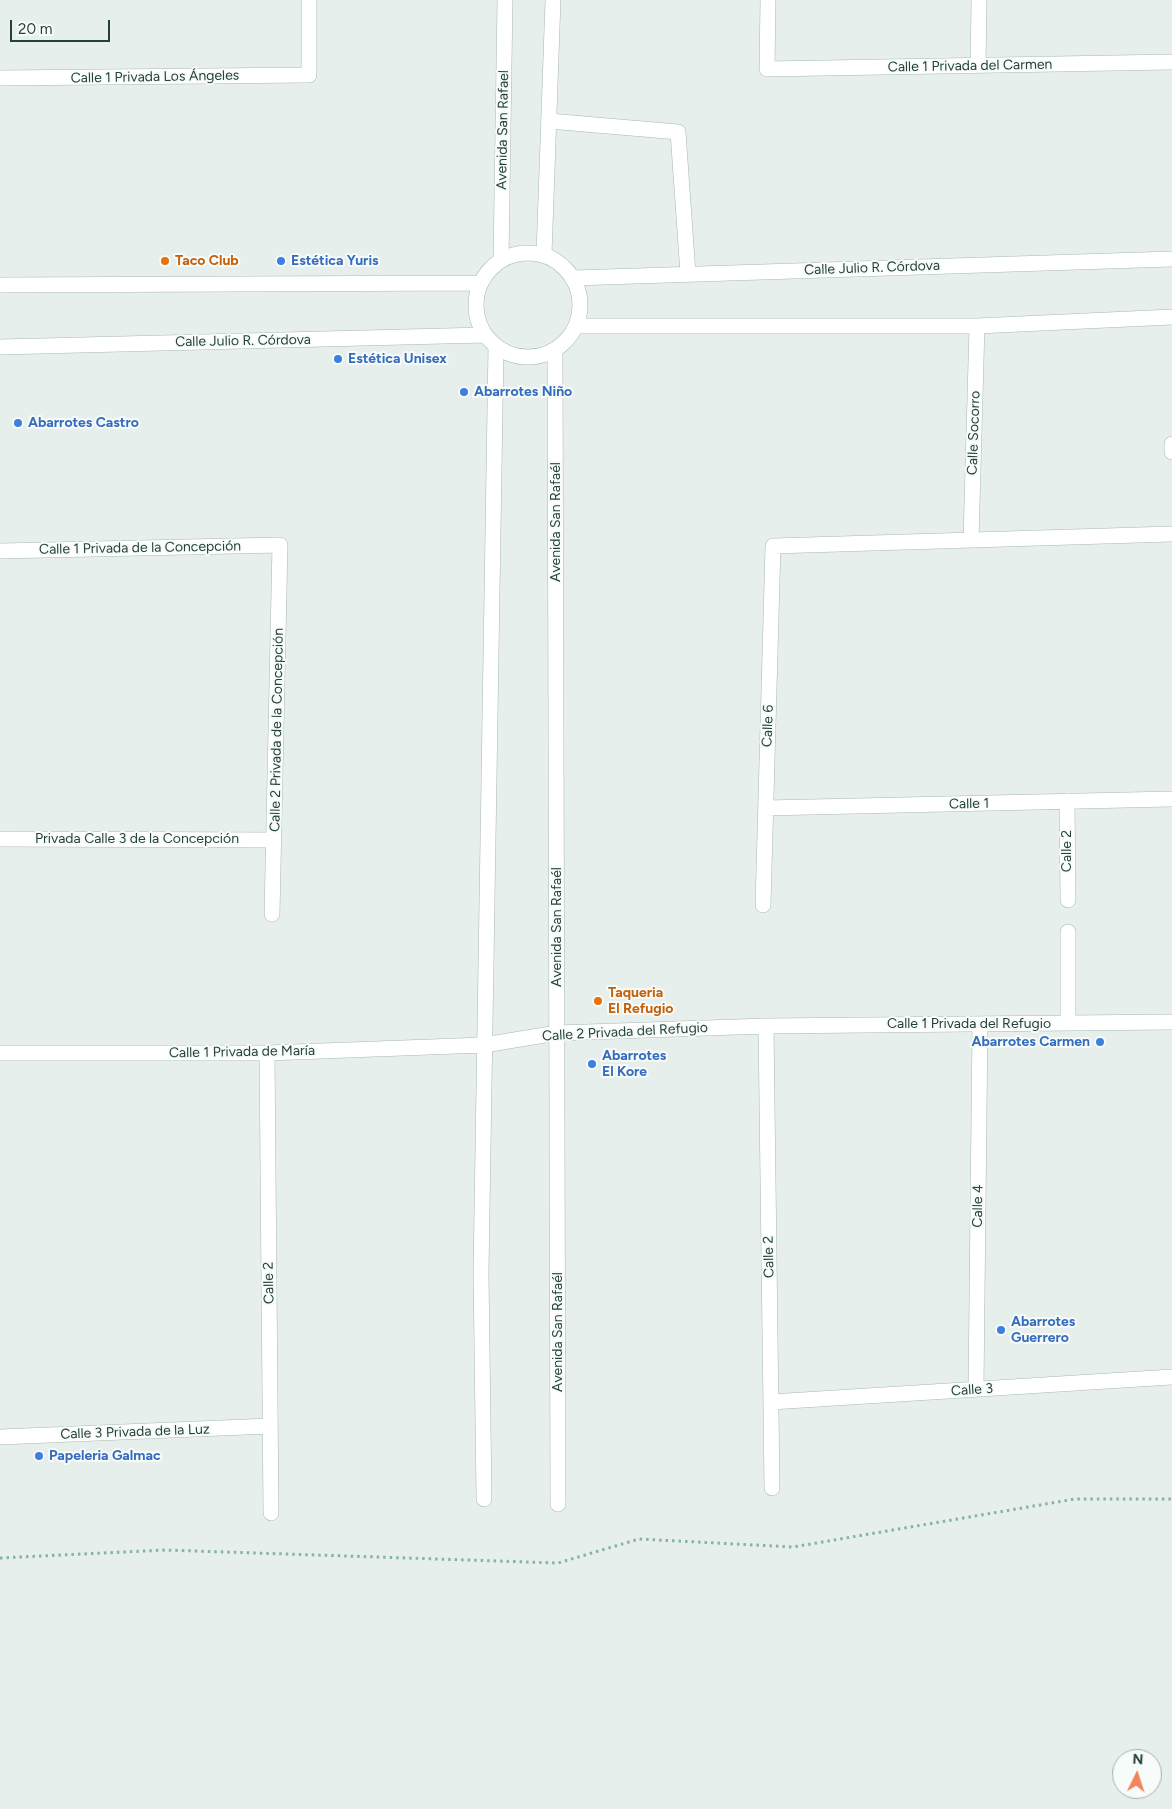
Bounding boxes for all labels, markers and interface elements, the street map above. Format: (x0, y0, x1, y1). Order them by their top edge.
scale bar (12, 10, 112, 42)
text: 20 m (18, 20, 52, 38)
street label: Calle 1 Privada del Carmen (888, 56, 1052, 76)
street label: Calle 1 Privada Los Ángeles (71, 67, 239, 87)
street label: Avenida San Rafael (494, 70, 512, 190)
place label: Taco Club (175, 253, 239, 269)
place label: Estética Yuris (291, 253, 379, 269)
marker: Taco Club (159, 255, 171, 267)
marker: Estética Yuris (275, 255, 287, 267)
street label: Calle Julio R. Córdova (804, 257, 940, 279)
street label: Calle Julio R. Córdova (175, 331, 311, 351)
place label: Estética Unisex (348, 351, 447, 367)
marker: Estética Unisex (332, 353, 344, 365)
place label: Abarrotes Niño (474, 384, 572, 400)
marker: Abarrotes Niño (458, 386, 470, 398)
street label: Calle Socorro (964, 390, 984, 476)
place label: Abarrotes Castro (28, 415, 139, 431)
marker: Abarrotes Castro (12, 417, 24, 429)
street label: Avenida San Rafaél (548, 462, 564, 582)
street label: Calle 1 Privada de la Concepción (39, 538, 241, 558)
street label: Calle 2 Privada de la Concepción (267, 628, 287, 832)
street label: Calle 6 (759, 705, 777, 747)
street label: Calle 1 (949, 795, 989, 813)
street label: Calle 2 (1059, 830, 1075, 872)
street label: Privada Calle 3 de la Concepción (35, 831, 239, 847)
street label: Avenida San Rafaél (549, 867, 565, 987)
place label: Taqueria El Refugio (608, 985, 673, 1018)
marker: Taqueria El Refugio (592, 995, 604, 1007)
street label: Calle 1 Privada del Refugio (887, 1016, 1051, 1032)
street label: Calle 2 Privada del Refugio (542, 1019, 708, 1045)
place label: Abarrotes Carmen (972, 1034, 1090, 1050)
marker: Abarrotes Carmen (1094, 1036, 1106, 1048)
street label: Calle 1 Privada de María (169, 1042, 315, 1062)
place label: Abarrotes El Kore (602, 1048, 666, 1080)
marker: Abarrotes El Kore (586, 1058, 598, 1070)
street label: Calle 4 (969, 1184, 987, 1228)
street label: Calle 2 (760, 1236, 778, 1278)
street label: Calle 2 (260, 1262, 278, 1304)
street label: Avenida San Rafaél (550, 1272, 566, 1392)
place label: Abarrotes Guerrero (1011, 1314, 1075, 1346)
marker: Abarrotes Guerrero (995, 1324, 1007, 1336)
street label: Calle 3 (950, 1380, 994, 1400)
street label: Calle 3 Privada de la Luz (60, 1421, 210, 1443)
place label: Papeleria Galmac (49, 1448, 161, 1464)
marker: Papeleria Galmac (33, 1450, 45, 1462)
north arrow (1112, 1749, 1162, 1799)
text: N (1132, 1751, 1144, 1768)

